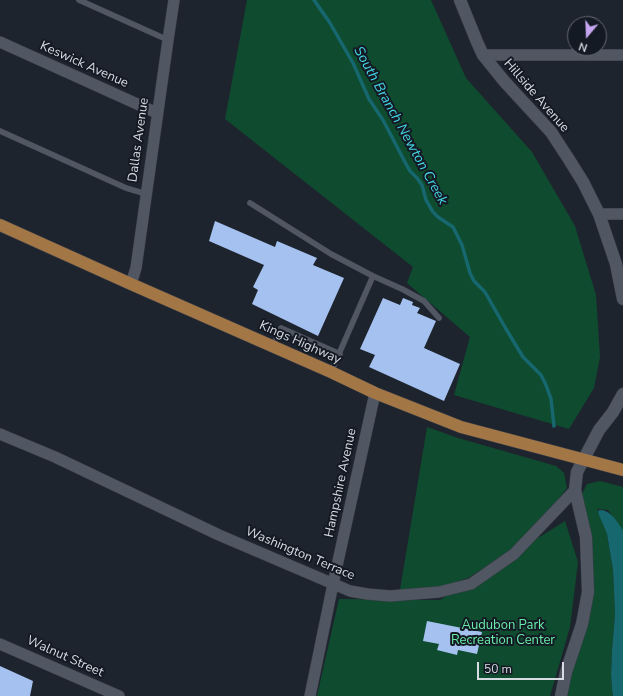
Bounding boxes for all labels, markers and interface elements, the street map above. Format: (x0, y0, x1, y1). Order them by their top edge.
north arrow (567, 16, 607, 56)
text: N (577, 38, 590, 55)
street label: Keswick Avenue (37, 39, 131, 91)
water label: South Branch Newton Creek (349, 44, 451, 208)
street label: Hillside Avenue (500, 56, 572, 136)
street label: Dallas Avenue (125, 97, 153, 183)
street label: Kings Highway (257, 318, 343, 368)
street label: Hampshire Avenue (322, 427, 360, 539)
street label: Washington Terrace (243, 524, 357, 584)
park label: Audubon Park Recreation Center (451, 618, 555, 649)
street label: Walnut Street (24, 633, 106, 681)
scale bar (479, 654, 566, 680)
text: 50 m (484, 661, 512, 677)

